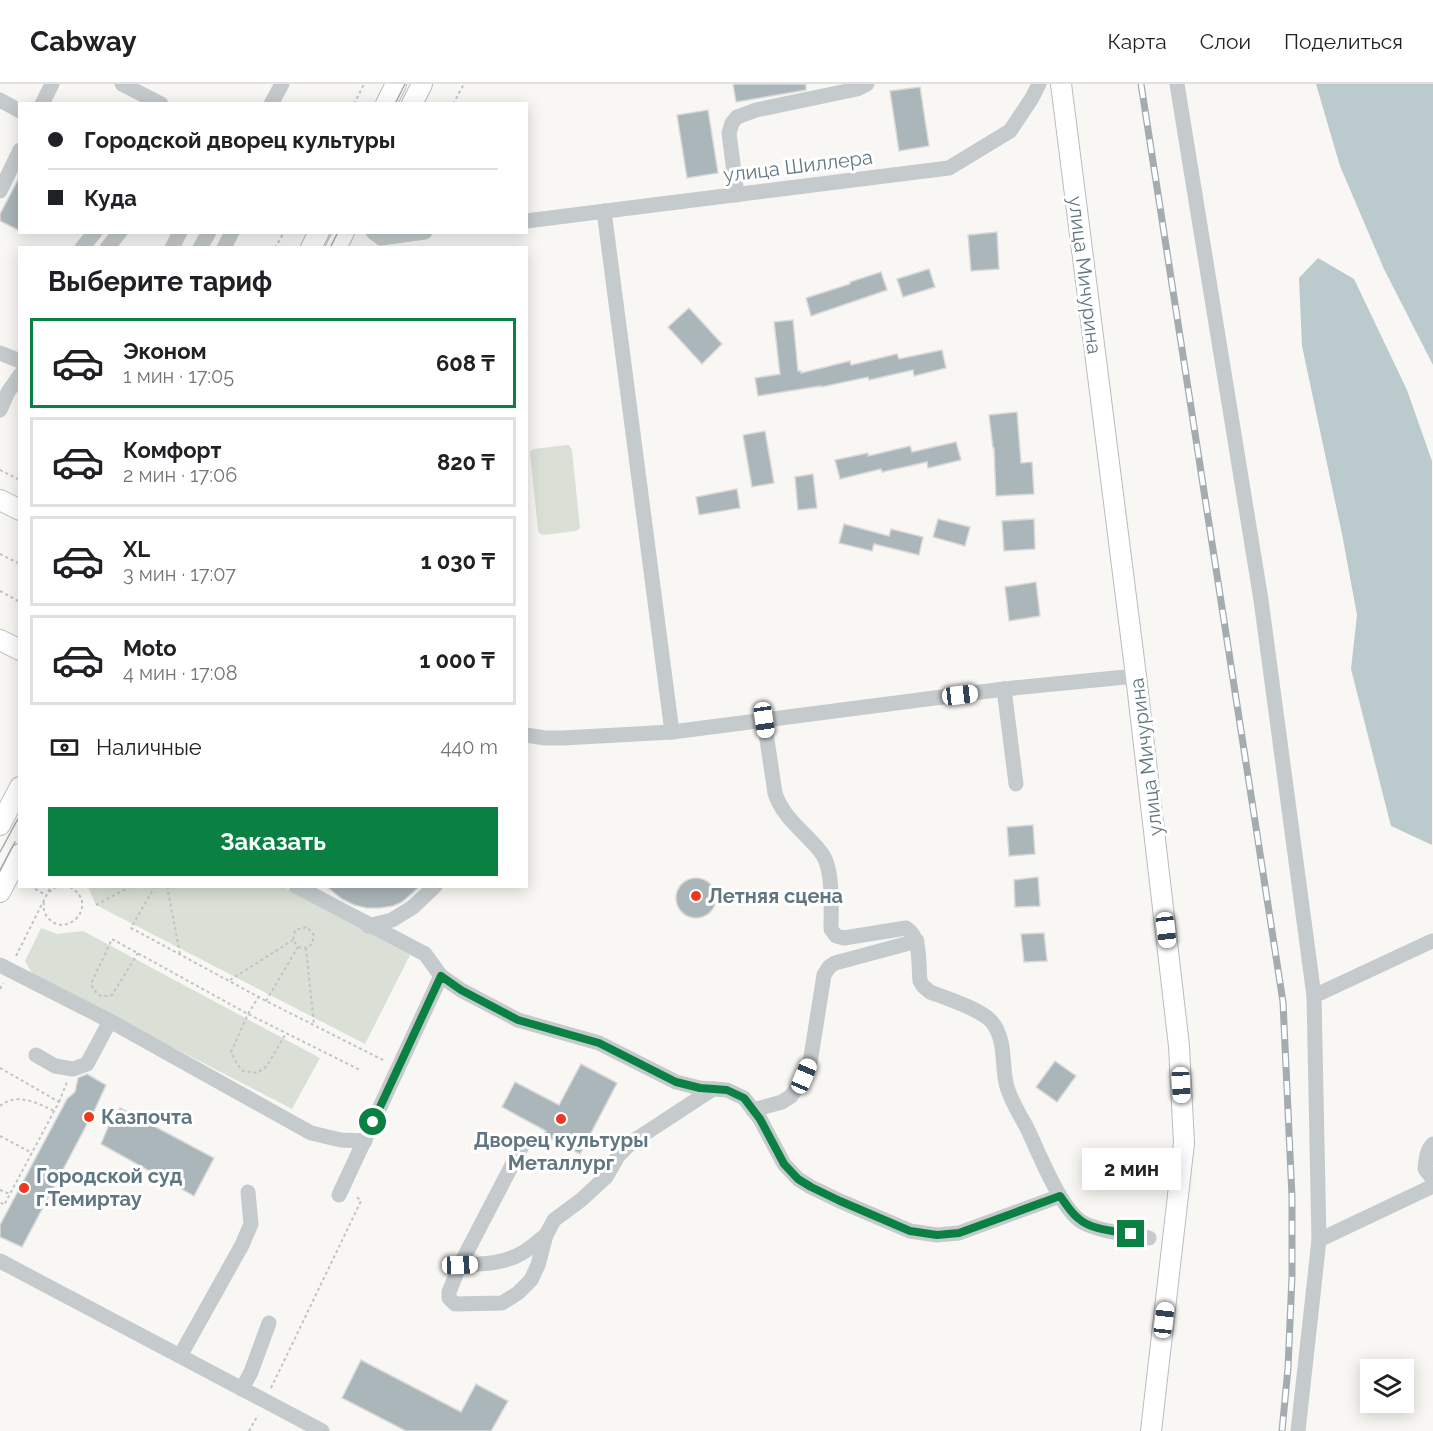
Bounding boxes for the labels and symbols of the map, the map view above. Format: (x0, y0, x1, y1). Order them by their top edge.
street label: улица Шиллера (722, 145, 874, 187)
street label: улица Мичурина (1063, 195, 1107, 355)
street label: улица Мичурина (1124, 677, 1168, 837)
car (941, 684, 979, 706)
car (753, 701, 775, 739)
place label: Летняя сцена (708, 884, 843, 908)
marker: Летняя сцена (689, 889, 703, 903)
car (1155, 911, 1177, 949)
car (789, 1056, 819, 1096)
car (1171, 1067, 1191, 1103)
place label: Казпочта (101, 1105, 192, 1129)
route start (359, 1108, 386, 1135)
marker: Казпочта (82, 1110, 96, 1124)
marker: Дворец культуры Металлург (554, 1112, 568, 1126)
place label: Дворец культуры Металлург (474, 1128, 648, 1175)
callout: 2 мин (1082, 1147, 1180, 1189)
place label: Городской суд г.Темиртау (36, 1164, 183, 1211)
marker: Городской суд г.Темиртау (17, 1181, 31, 1195)
route end (1117, 1220, 1144, 1247)
car (442, 1255, 478, 1275)
car (1153, 1301, 1175, 1339)

